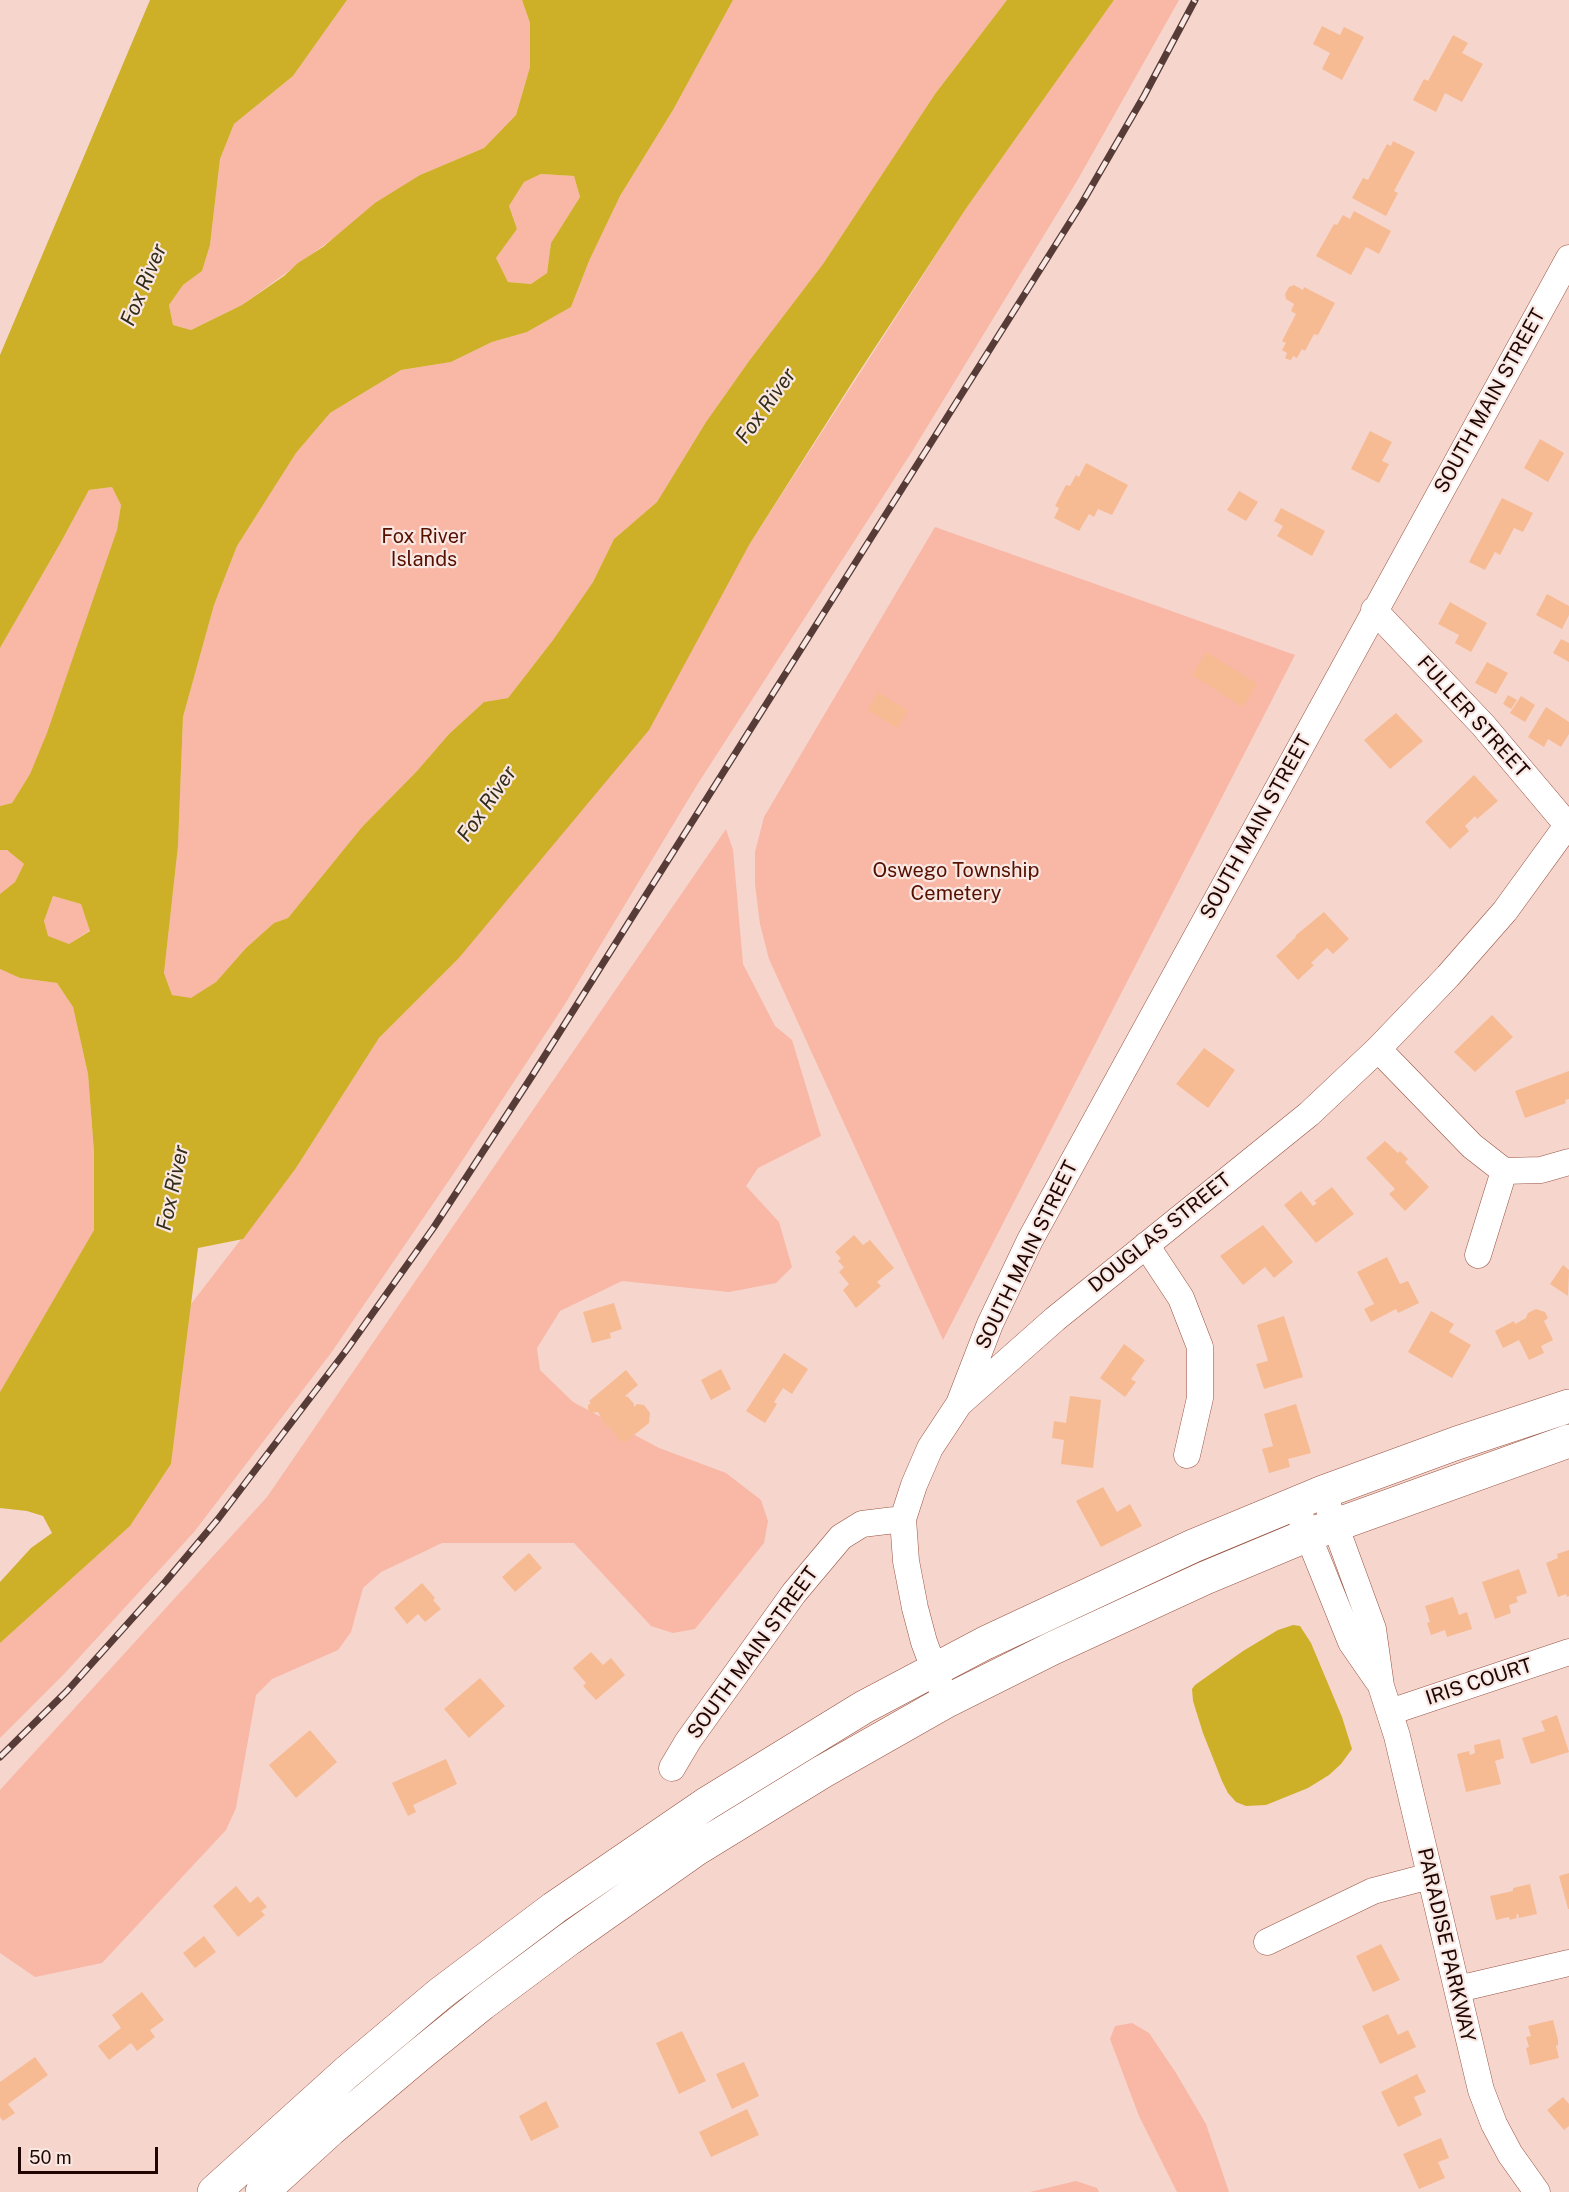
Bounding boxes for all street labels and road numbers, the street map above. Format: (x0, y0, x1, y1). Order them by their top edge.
street label: SOUTH MAIN STREET (1429, 305, 1551, 497)
street label: FULLER STREET (1412, 651, 1534, 783)
street label: SOUTH MAIN STREET (1195, 731, 1317, 923)
street label: SOUTH MAIN STREET (971, 1157, 1083, 1353)
street label: DOUGLAS STREET (1084, 1168, 1236, 1298)
street label: SOUTH MAIN STREET (683, 1562, 823, 1744)
street label: IRIS COURT (1423, 1654, 1535, 1710)
street label: PARADISE PARKWAY (1412, 1846, 1480, 2044)

